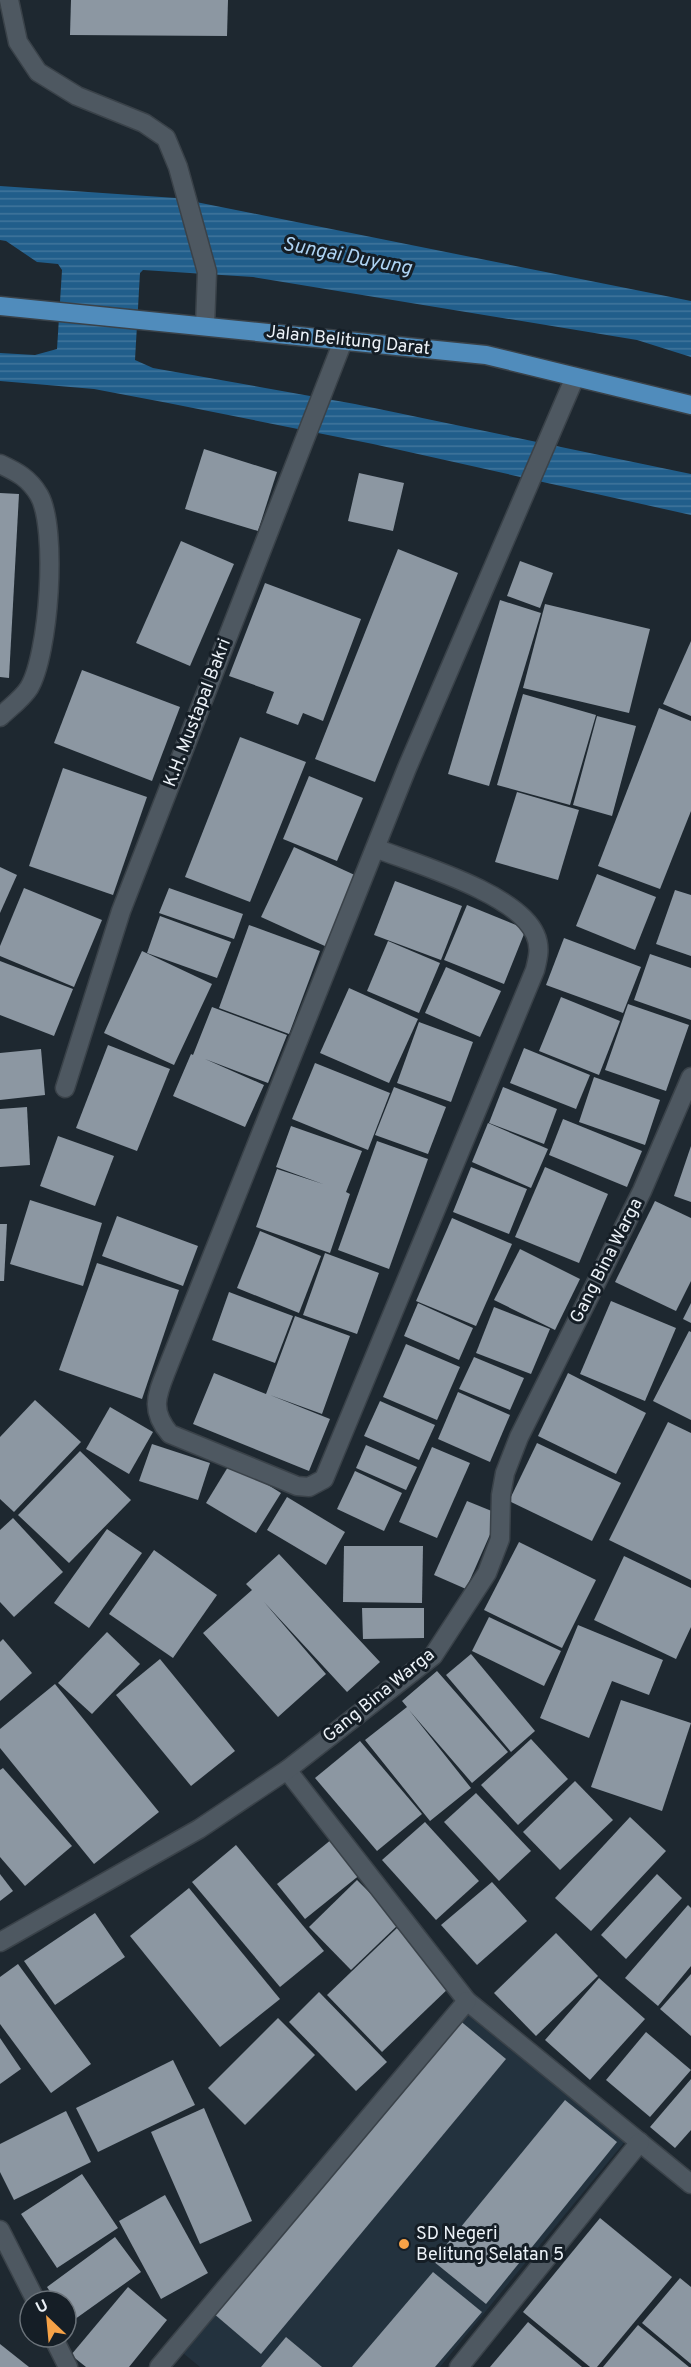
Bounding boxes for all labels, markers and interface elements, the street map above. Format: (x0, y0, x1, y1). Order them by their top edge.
water label: Sungai Duyung (280, 232, 415, 282)
street label: Jalan Belitung Darat (265, 321, 431, 361)
street label: K.H. Mustapal Bakri (159, 635, 237, 791)
street label: Gang Bina Warga (566, 1195, 648, 1327)
street label: Gang Bina Warga (318, 1644, 440, 1748)
place label: SD Negeri Belitung Selatan 5 (416, 2223, 564, 2267)
marker: SD Negeri Belitung Selatan 5 (397, 2237, 411, 2251)
north arrow (18, 2289, 78, 2349)
text: U (33, 2296, 52, 2319)

